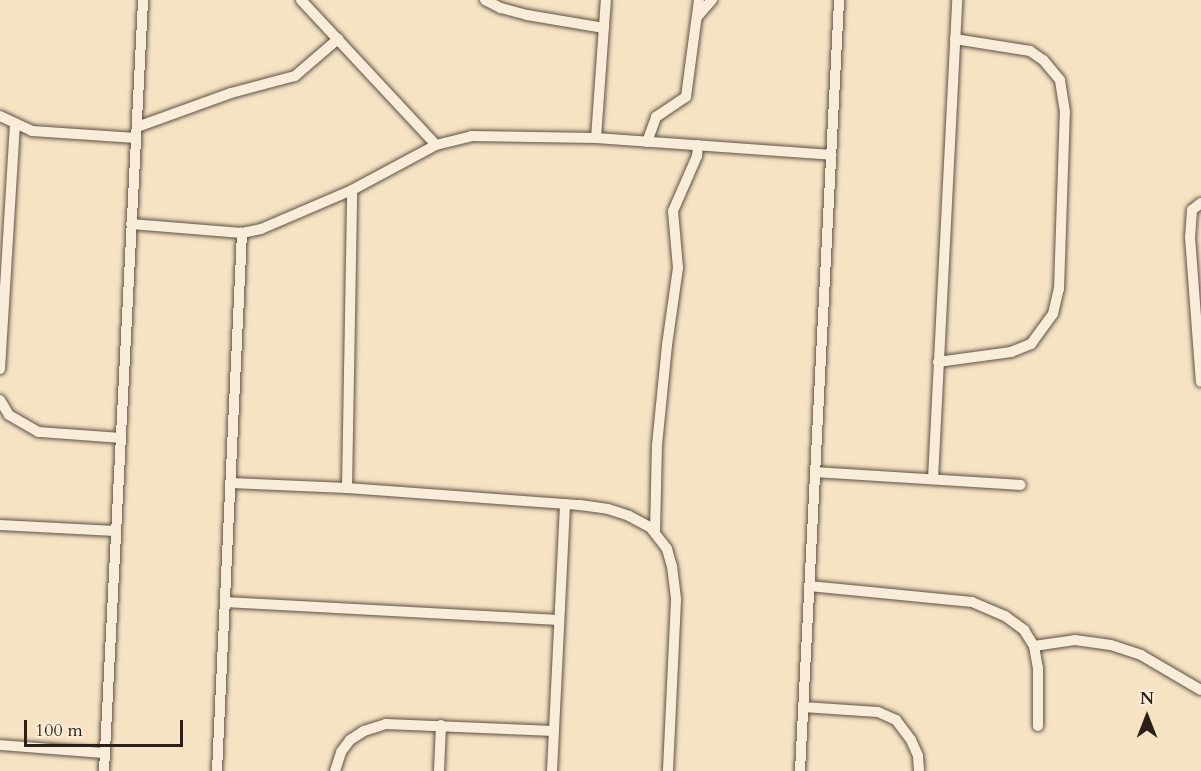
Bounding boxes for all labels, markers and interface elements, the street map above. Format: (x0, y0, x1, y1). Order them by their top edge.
north arrow (1117, 687, 1177, 747)
text: N (1140, 688, 1154, 710)
scale bar (27, 708, 186, 746)
text: 100 m (35, 718, 83, 743)

